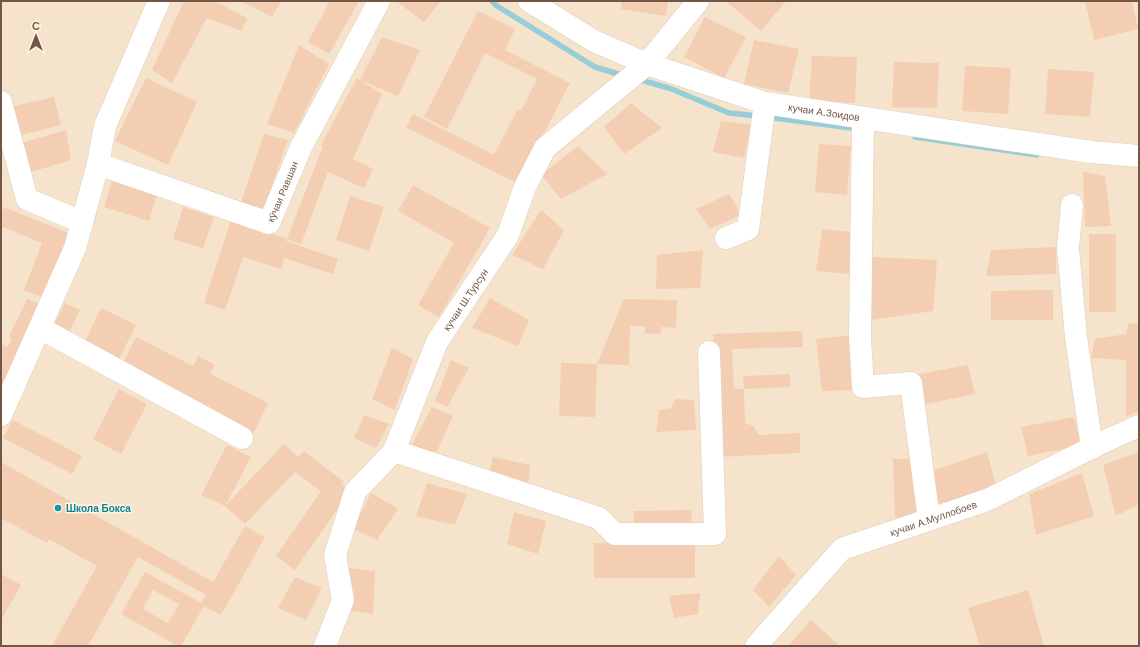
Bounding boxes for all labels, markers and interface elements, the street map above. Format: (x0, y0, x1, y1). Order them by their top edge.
north arrow (16, 16, 56, 56)
text: С (32, 20, 40, 32)
street label: кучаи А.Зоидов (788, 101, 860, 123)
street label: кӯчаи Равшан (265, 160, 300, 224)
street label: кучаи Ш.Турсун (441, 266, 490, 333)
street label: кучаи А.Муллобоев (888, 498, 978, 538)
marker: Школа Бокса (53, 503, 63, 513)
place label: Школа Бокса (66, 503, 131, 514)

